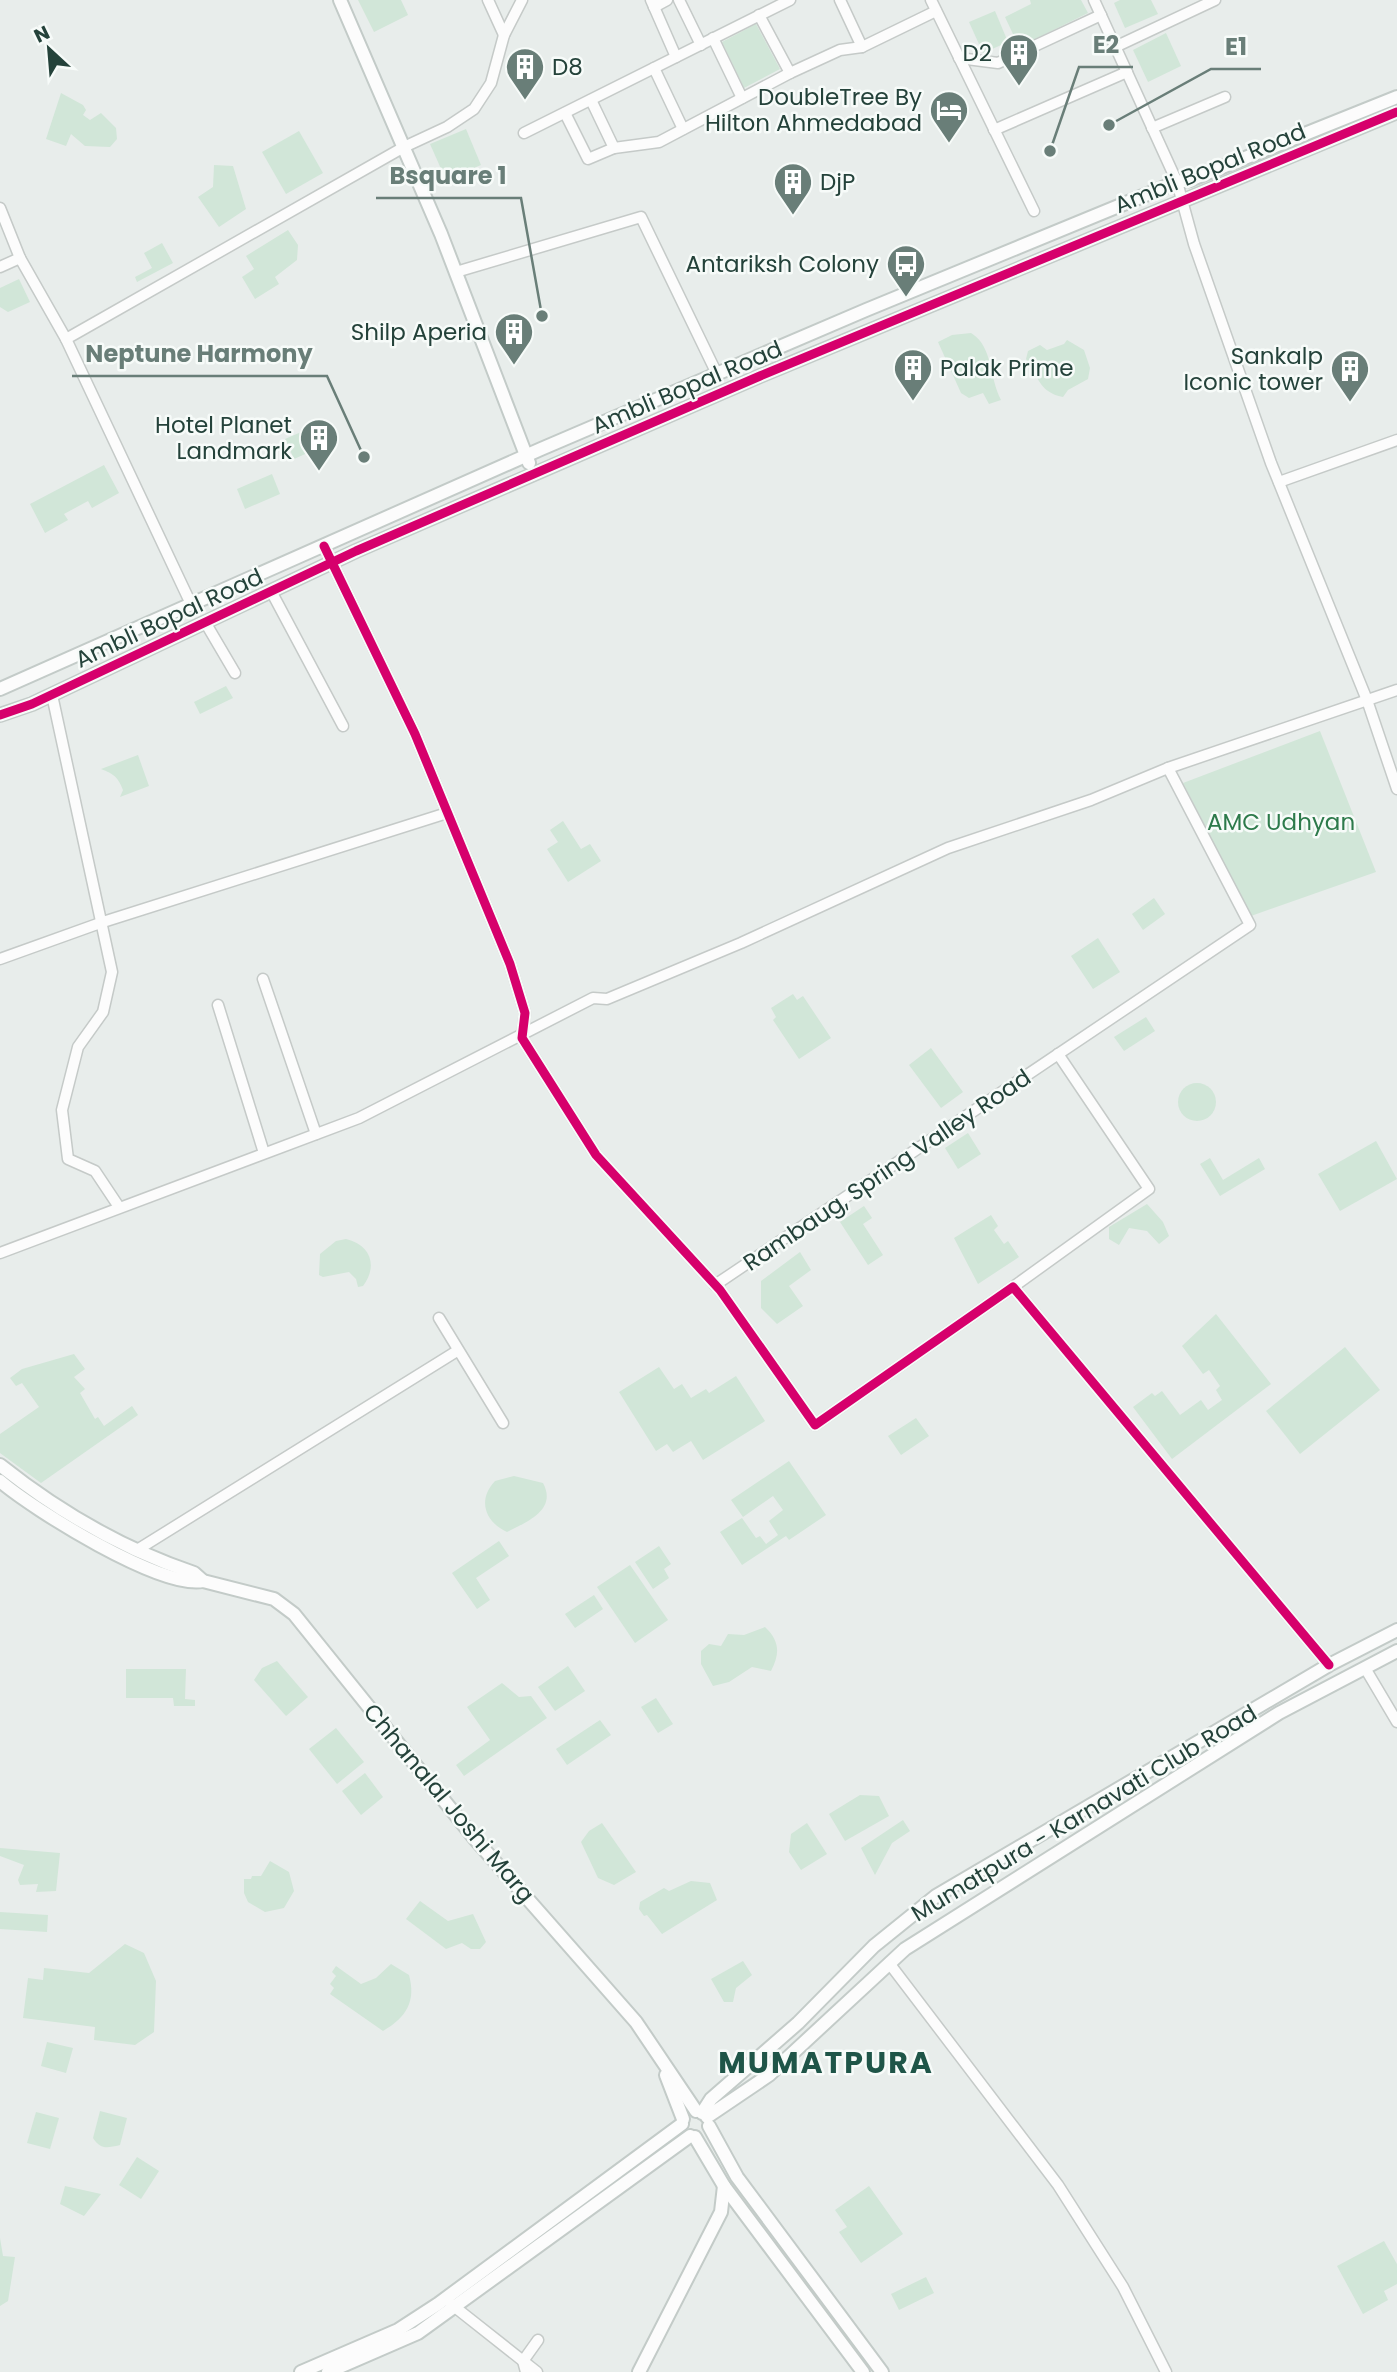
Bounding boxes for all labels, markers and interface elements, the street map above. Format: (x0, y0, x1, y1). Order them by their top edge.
north arrow (14, 14, 84, 84)
text: N (29, 19, 54, 49)
callout: E2 (1079, 22, 1133, 67)
callout: E1 (1211, 24, 1261, 69)
text: E2 (1093, 28, 1119, 61)
text: E1 (1225, 30, 1247, 63)
building icon: D2 (998, 32, 1040, 87)
place label: D2 (963, 37, 992, 69)
building icon: D8 (504, 46, 546, 101)
place label: D8 (552, 51, 583, 83)
place label: DoubleTree By Hilton Ahmedabad (705, 81, 922, 139)
hotel icon: DoubleTree By Hilton Ahmedabad (928, 89, 970, 144)
street label: Ambli Bopal Road (1110, 115, 1310, 221)
callout: Bsquare 1 (376, 153, 521, 198)
text: Bsquare 1 (389, 159, 507, 192)
building icon: DjP (772, 161, 814, 216)
place label: DjP (820, 166, 855, 198)
bus stop icon: Antariksh Colony (885, 243, 927, 298)
place label: Antariksh Colony (685, 248, 879, 280)
building icon: Shilp Aperia (493, 311, 535, 366)
place label: Shilp Aperia (351, 316, 487, 348)
callout: Neptune Harmony (72, 331, 327, 376)
street label: Ambli Bopal Road (587, 332, 787, 442)
text: Neptune Harmony (85, 337, 313, 370)
place label: Sankalp Iconic tower (1183, 340, 1323, 398)
building icon: Palak Prime (892, 347, 934, 402)
building icon: Sankalp Iconic tower (1329, 348, 1371, 403)
place label: Palak Prime (940, 352, 1074, 384)
place label: Hotel Planet Landmark (155, 409, 292, 467)
building icon: Hotel Planet Landmark (298, 417, 340, 472)
street label: Ambli Bopal Road (70, 560, 268, 676)
park label: AMC Udhyan (1207, 806, 1355, 838)
street label: Rambaug, Spring Valley Road (737, 1062, 1037, 1278)
street label: Chhanalal Joshi Marg (356, 1697, 542, 1909)
street label: Mumatpura - Karnavati Club Road (905, 1697, 1263, 1929)
district label: MUMATPURA (718, 2041, 934, 2084)

